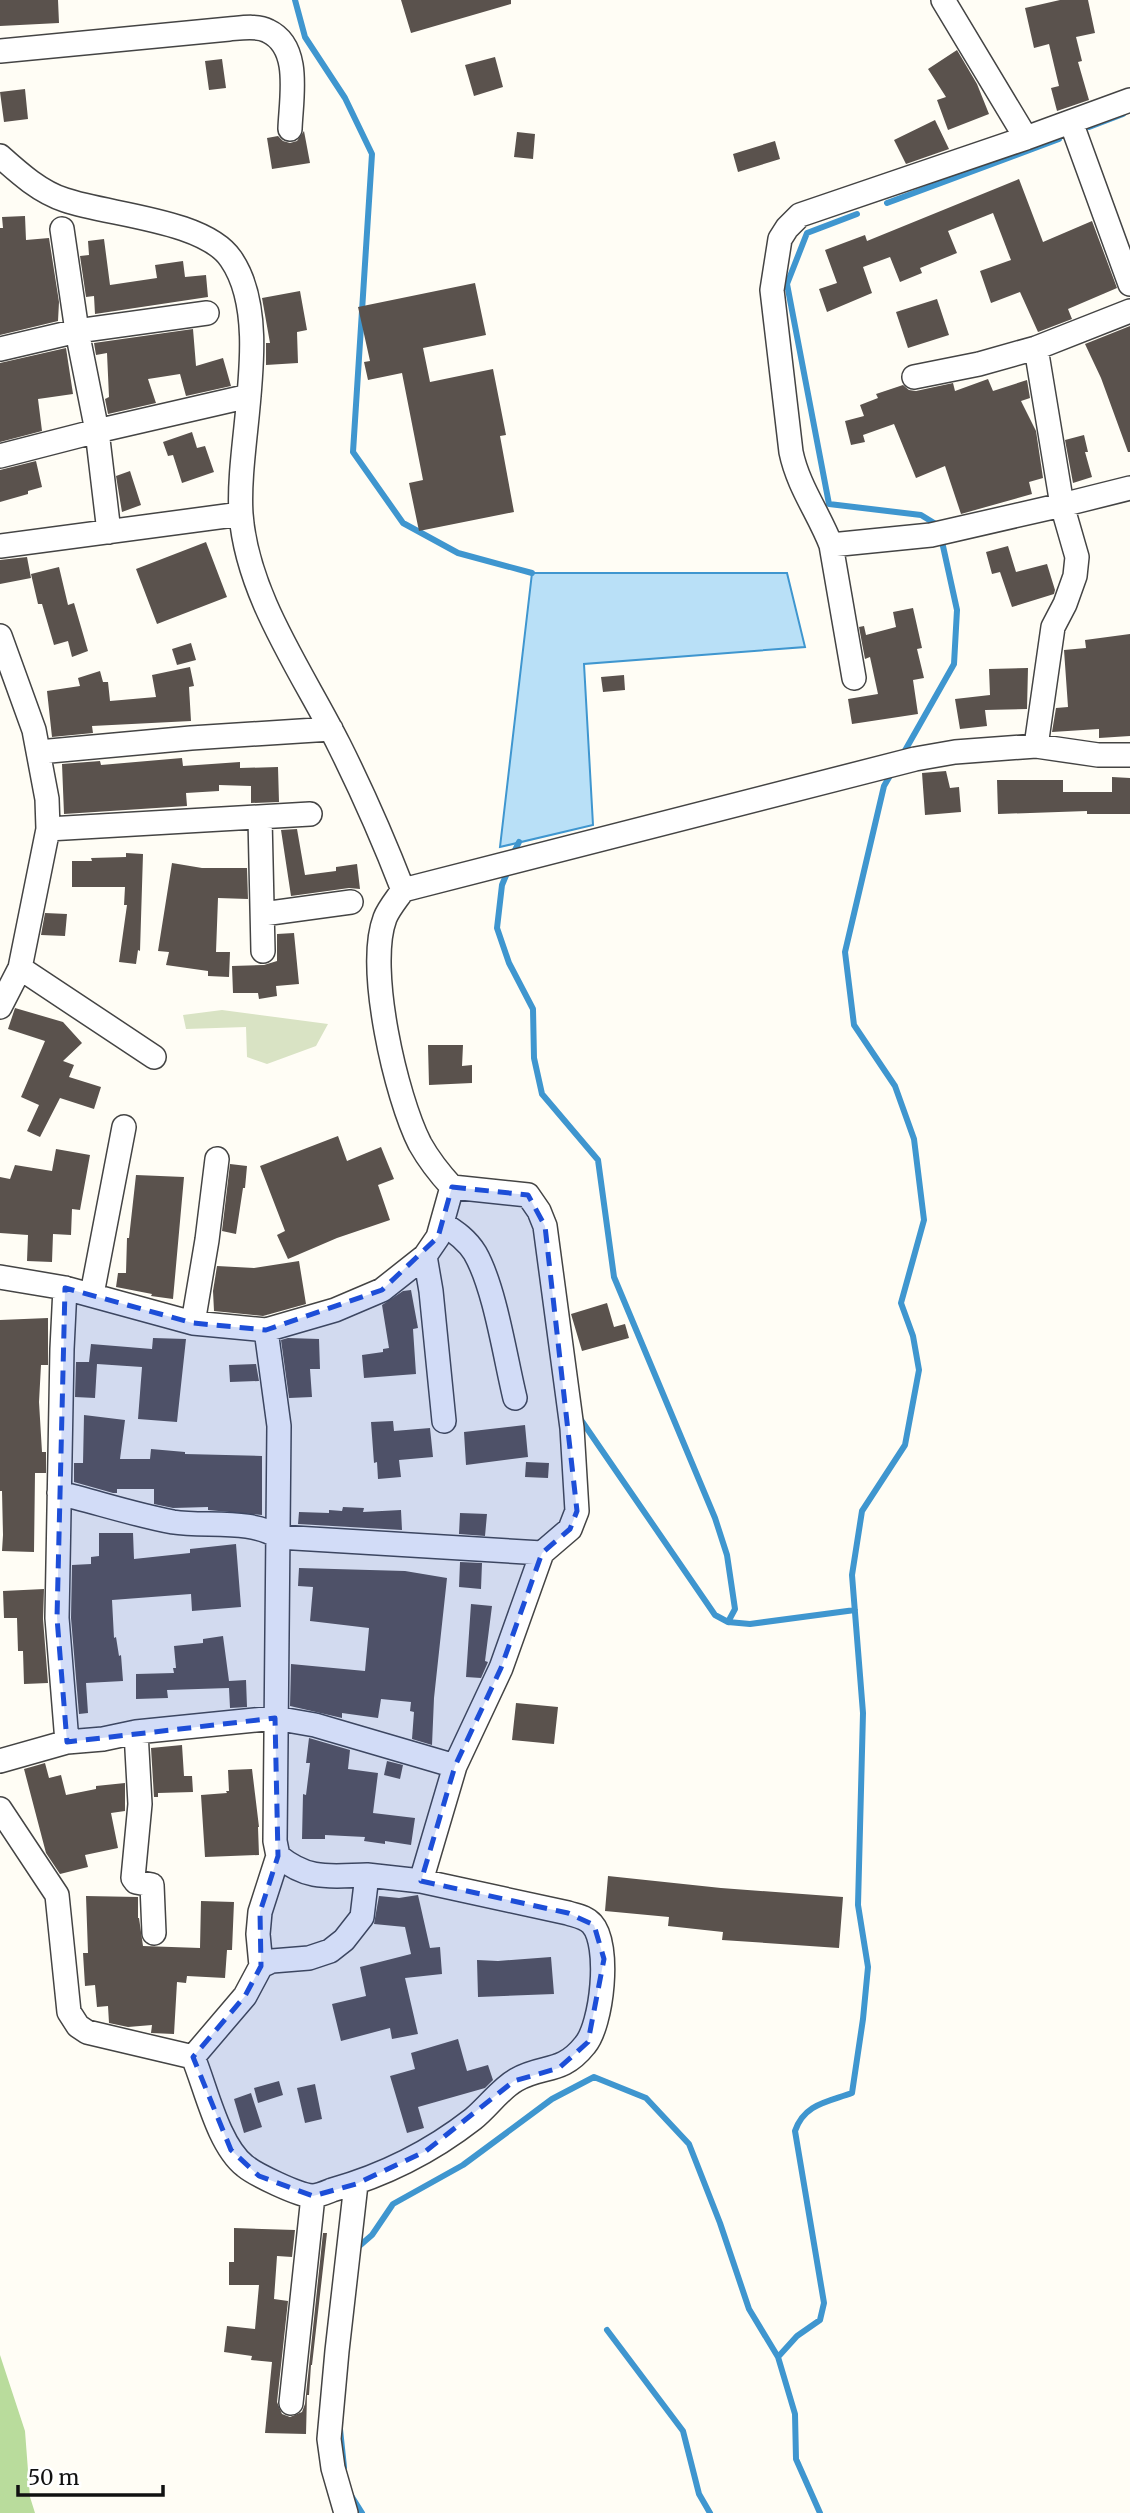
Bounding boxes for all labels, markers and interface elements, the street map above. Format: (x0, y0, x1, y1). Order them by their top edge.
scale bar (18, 2454, 163, 2498)
text: 50 m (28, 2464, 79, 2491)

